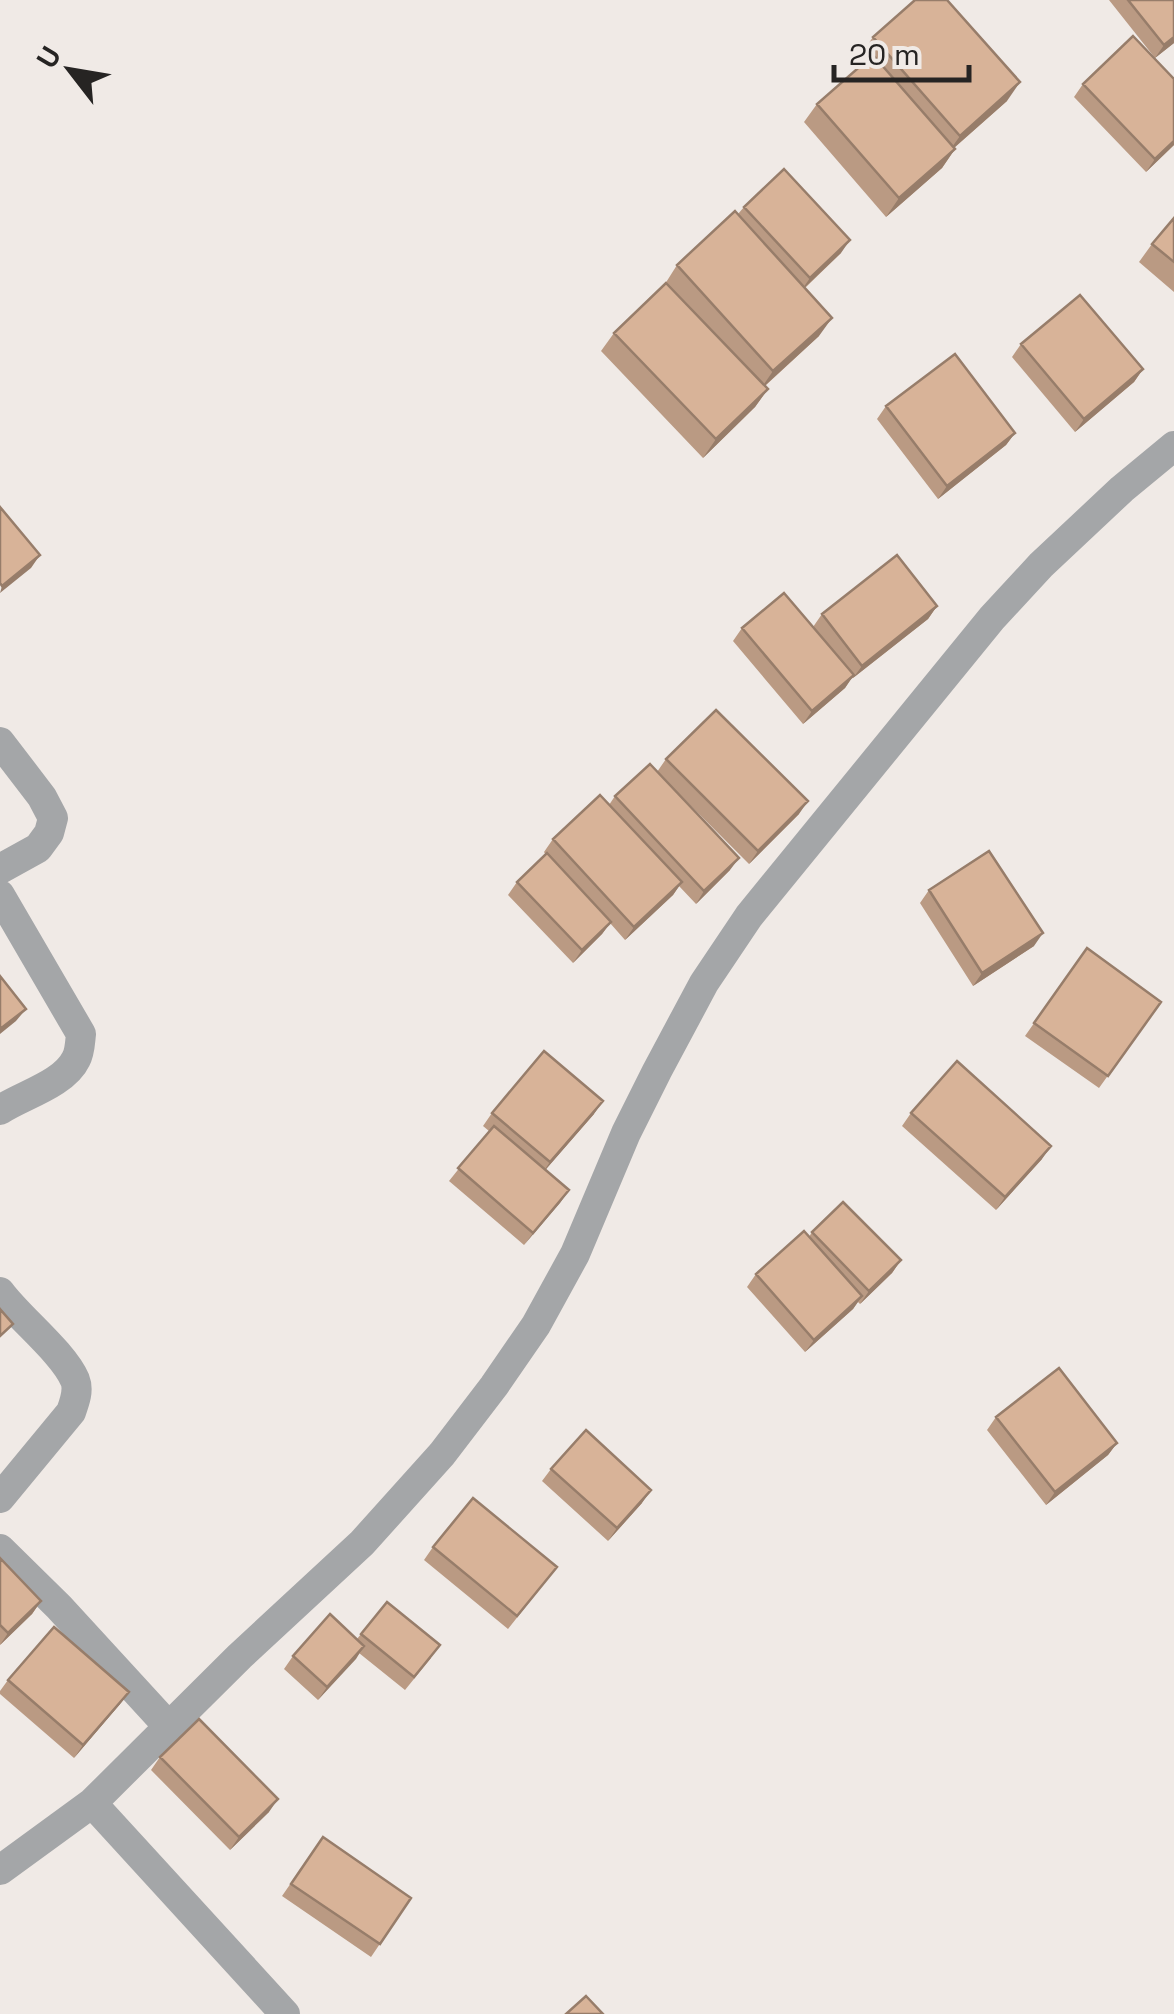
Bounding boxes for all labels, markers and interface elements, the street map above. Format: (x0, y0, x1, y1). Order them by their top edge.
north arrow (20, 20, 120, 120)
scale bar (834, 20, 969, 82)
text: 20 m (849, 35, 920, 74)
text: U (28, 40, 69, 74)

